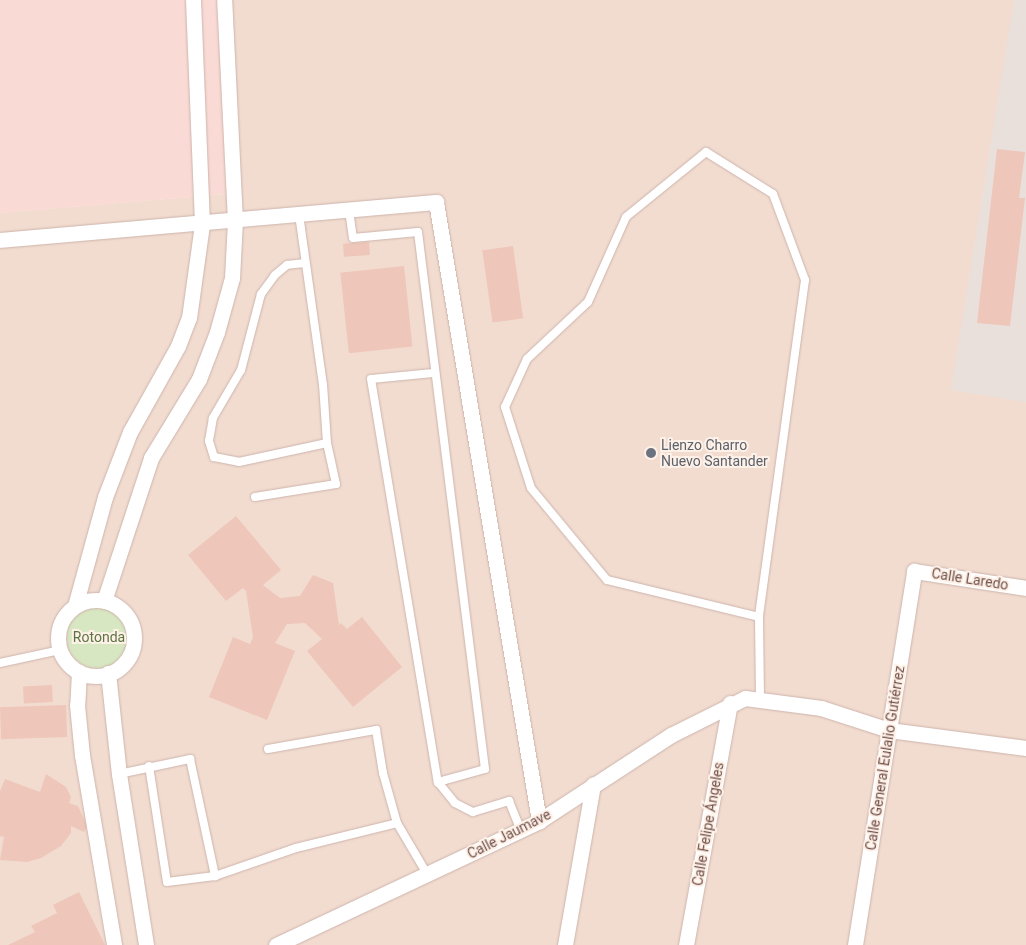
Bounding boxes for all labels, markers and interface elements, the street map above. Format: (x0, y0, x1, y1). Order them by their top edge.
place label: Lienzo Charro Nuevo Santander (661, 437, 768, 470)
marker: Lienzo Charro Nuevo Santander (645, 447, 657, 459)
street label: Calle Laredo (930, 565, 1010, 593)
park label: Rotonda (73, 629, 125, 645)
street label: Calle General Eulalio Gutiérrez (862, 664, 908, 852)
street label: Calle Felipe Ángeles (689, 761, 727, 887)
street label: Calle Jaumave (464, 806, 554, 862)

